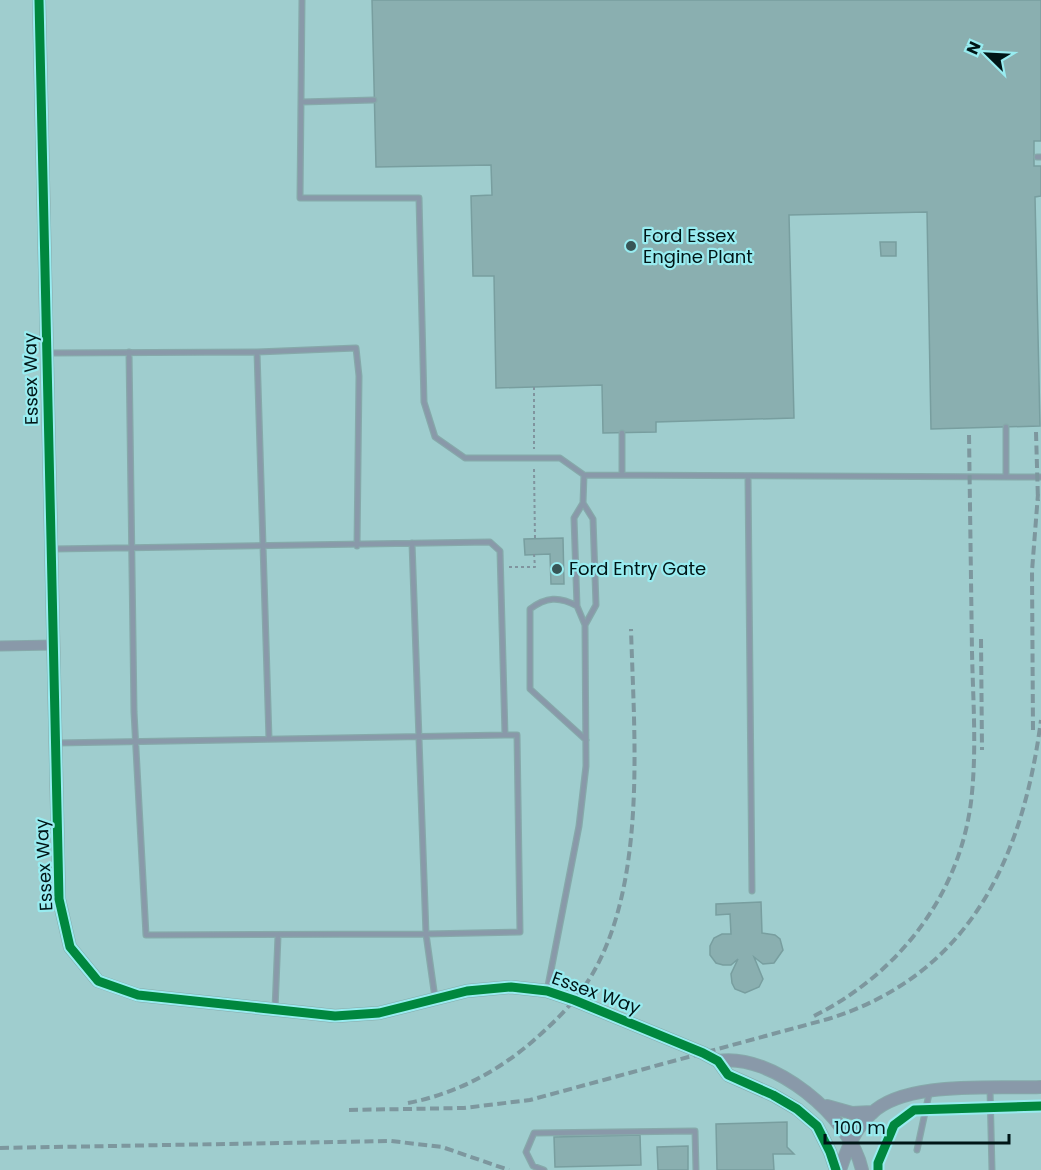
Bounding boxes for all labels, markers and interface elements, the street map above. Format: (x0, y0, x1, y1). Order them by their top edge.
north arrow (957, 24, 1017, 84)
text: N (961, 38, 987, 58)
place label: Ford Essex Engine Plant (643, 223, 753, 269)
marker: Ford Essex Engine Plant (624, 239, 638, 253)
street label: Essex Way (17, 333, 44, 425)
place label: Ford Entry Gate (569, 556, 706, 581)
marker: Ford Entry Gate (550, 562, 564, 576)
street label: Essex Way (29, 818, 58, 912)
street label: Essex Way (548, 965, 644, 1020)
scale bar (825, 1107, 1010, 1145)
text: 100 m (834, 1115, 886, 1140)

